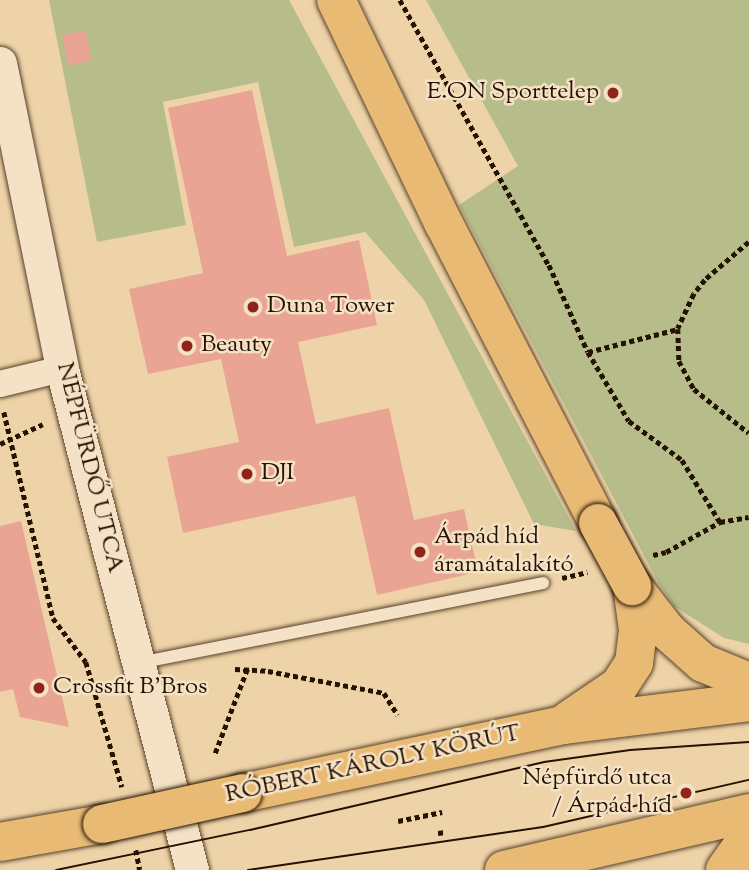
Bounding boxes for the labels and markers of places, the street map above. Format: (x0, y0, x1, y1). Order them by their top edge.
place label: E.ON Sporttelep (427, 79, 599, 107)
marker: E.ON Sporttelep (605, 85, 621, 101)
place label: Duna Tower (267, 293, 395, 321)
marker: Duna Tower (245, 299, 261, 315)
place label: Beauty (201, 332, 272, 360)
marker: Beauty (179, 338, 195, 354)
place label: DJI (261, 460, 294, 488)
marker: DJI (239, 466, 255, 482)
place label: Árpád híd áramátalakító (434, 524, 574, 580)
marker: Árpád híd áramátalakító (412, 544, 428, 560)
place label: Crossfit B'Bros (53, 674, 207, 702)
marker: Crossfit B'Bros (31, 680, 47, 696)
place label: Népfürdő utca / Árpád híd (522, 765, 672, 821)
marker: Népfürdő utca / Árpád híd (678, 785, 694, 801)

